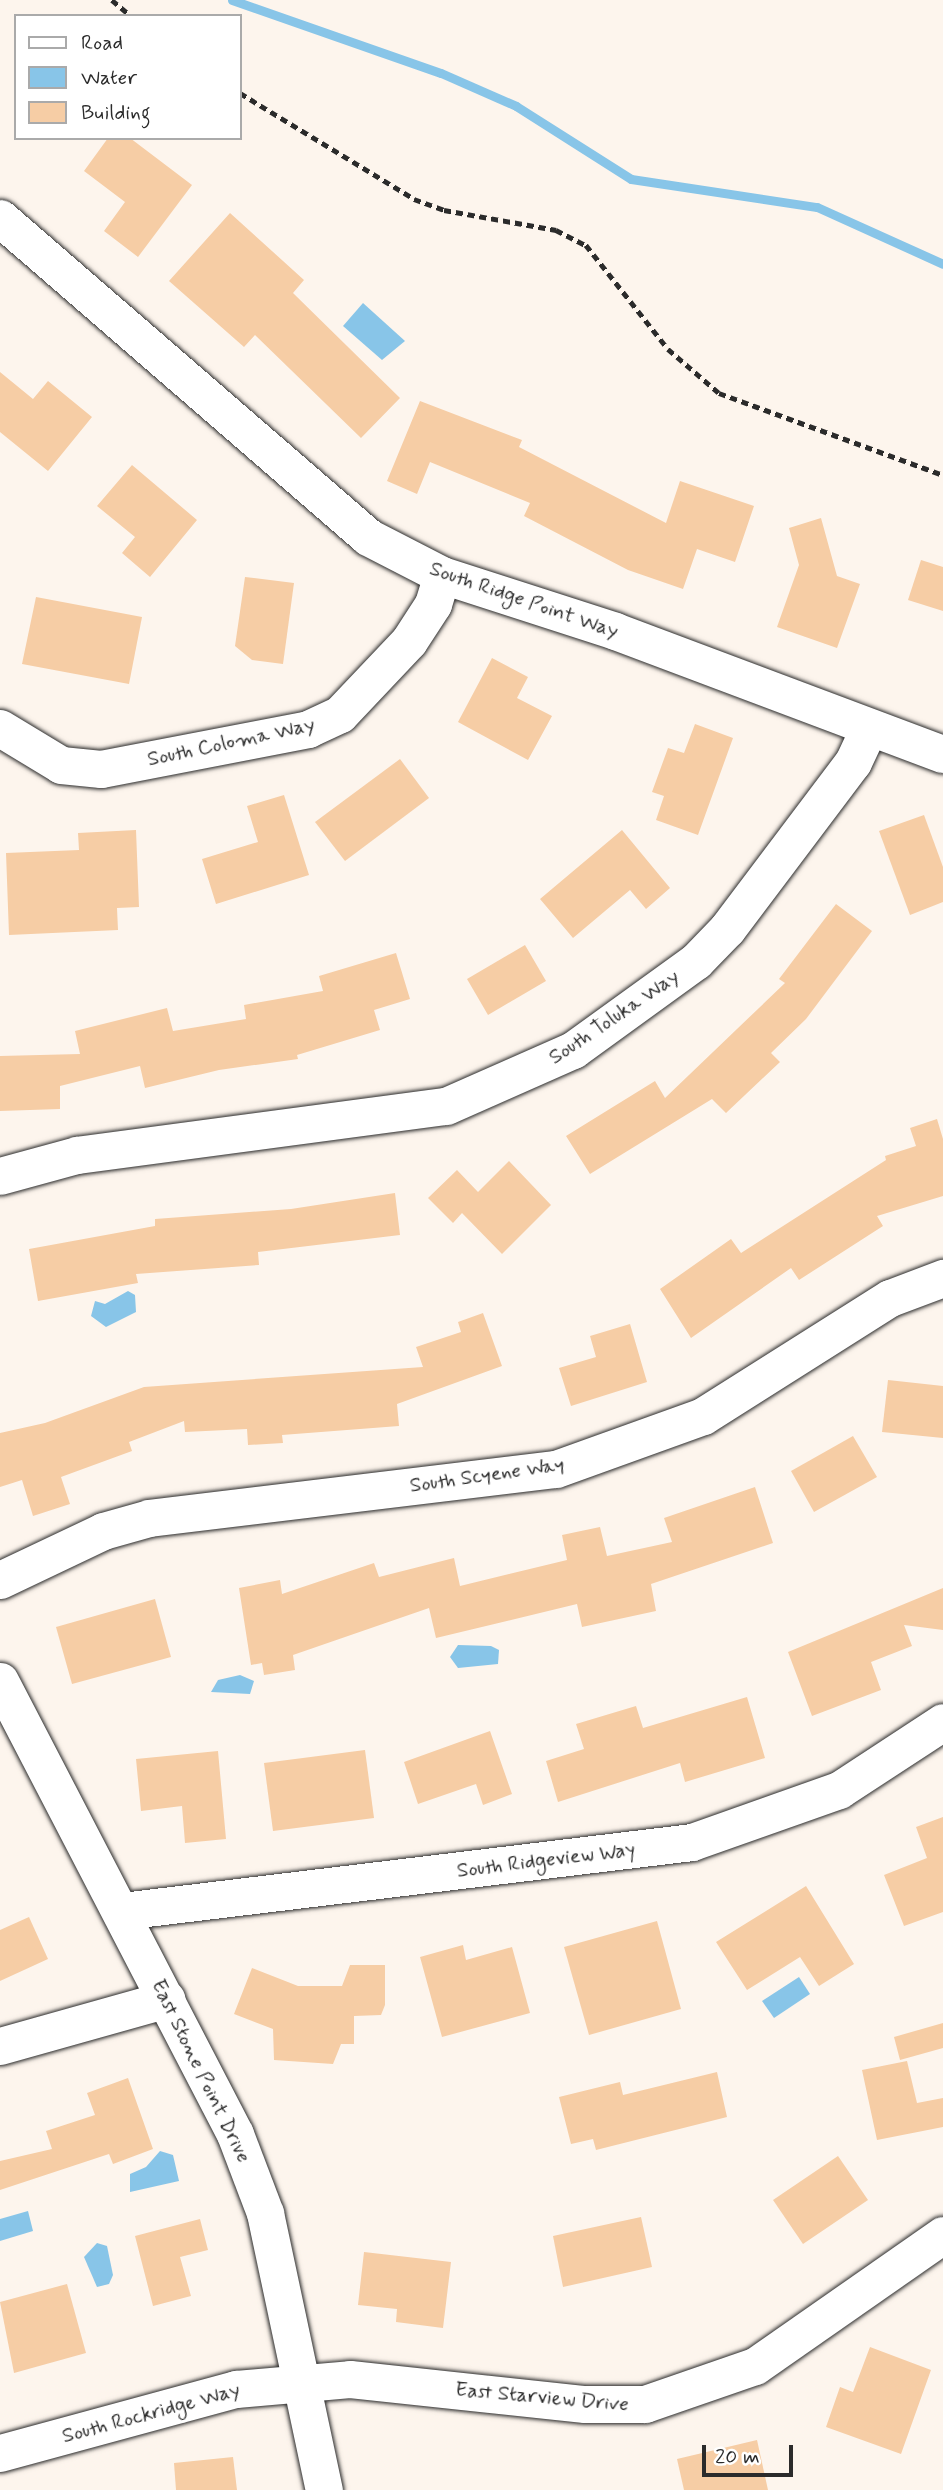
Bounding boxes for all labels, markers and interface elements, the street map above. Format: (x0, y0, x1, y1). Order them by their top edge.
legend (14, 14, 242, 140)
text: Road (81, 29, 123, 57)
text: Water (81, 64, 137, 92)
text: Building (81, 99, 151, 127)
street label: South Ridge Point Way (427, 556, 621, 644)
street label: South Coloma Way (145, 712, 317, 772)
street label: South Toluka Way (544, 964, 684, 1070)
street label: South Scyene Way (407, 1452, 567, 1498)
street label: South Ridgeview Way (453, 1836, 639, 1884)
street label: East Stone Point Drive (146, 1976, 256, 2166)
street label: South Rockridge Way (59, 2377, 243, 2449)
street label: East Starview Drive (455, 2377, 629, 2417)
scale bar (705, 2430, 796, 2474)
text: 20 m (715, 2443, 760, 2471)

